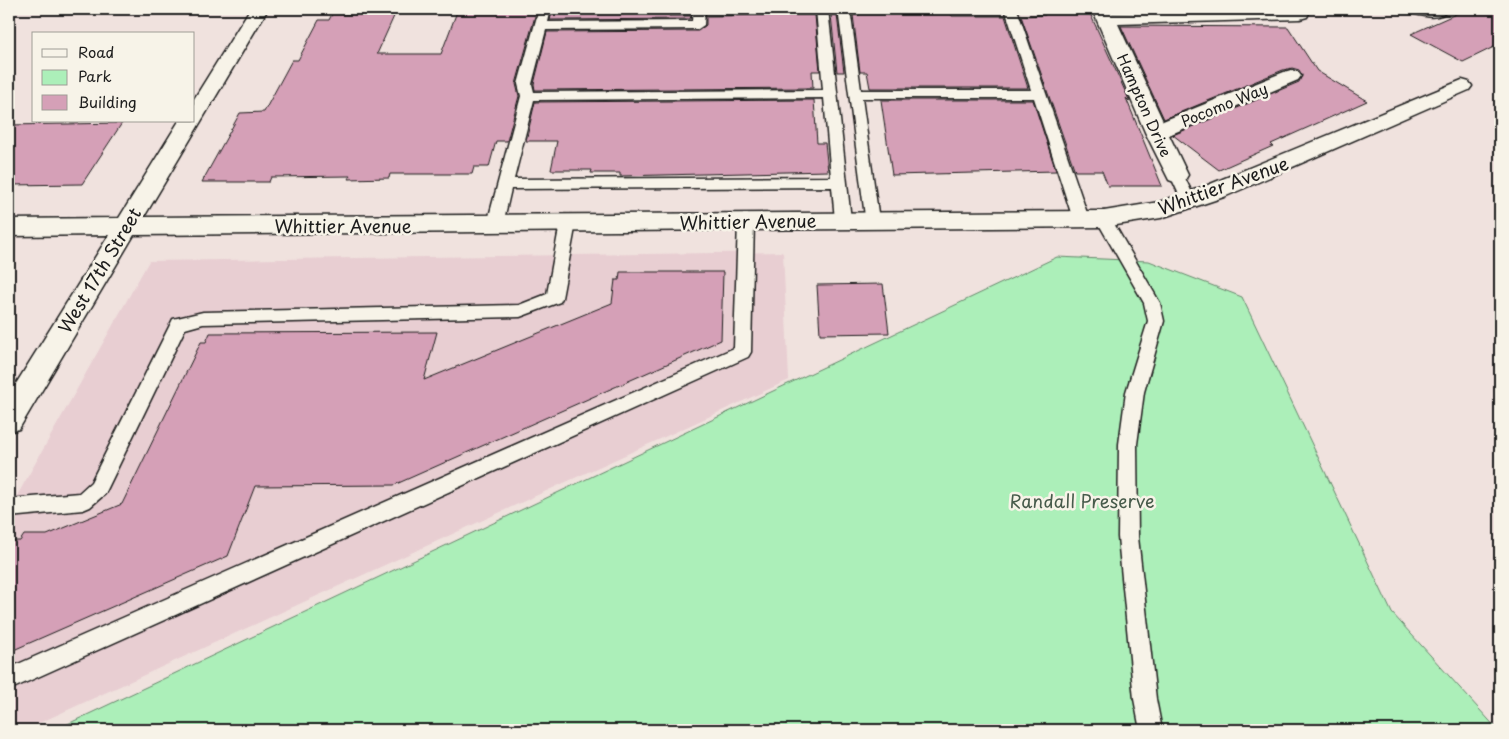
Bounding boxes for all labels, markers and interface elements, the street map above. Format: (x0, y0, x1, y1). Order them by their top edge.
legend (32, 32, 195, 122)
text: Road (78, 40, 114, 63)
street label: Hampton Drive (1112, 50, 1178, 160)
text: Park (78, 64, 112, 87)
street label: Pocomo Way (1177, 76, 1271, 132)
text: Building (78, 90, 137, 113)
street label: Whittier Avenue (1154, 149, 1292, 221)
street label: West 17th Street (51, 202, 147, 338)
street label: Whittier Avenue (679, 206, 817, 236)
street label: Whittier Avenue (275, 212, 412, 239)
park label: Randall Preserve (1010, 487, 1155, 514)

